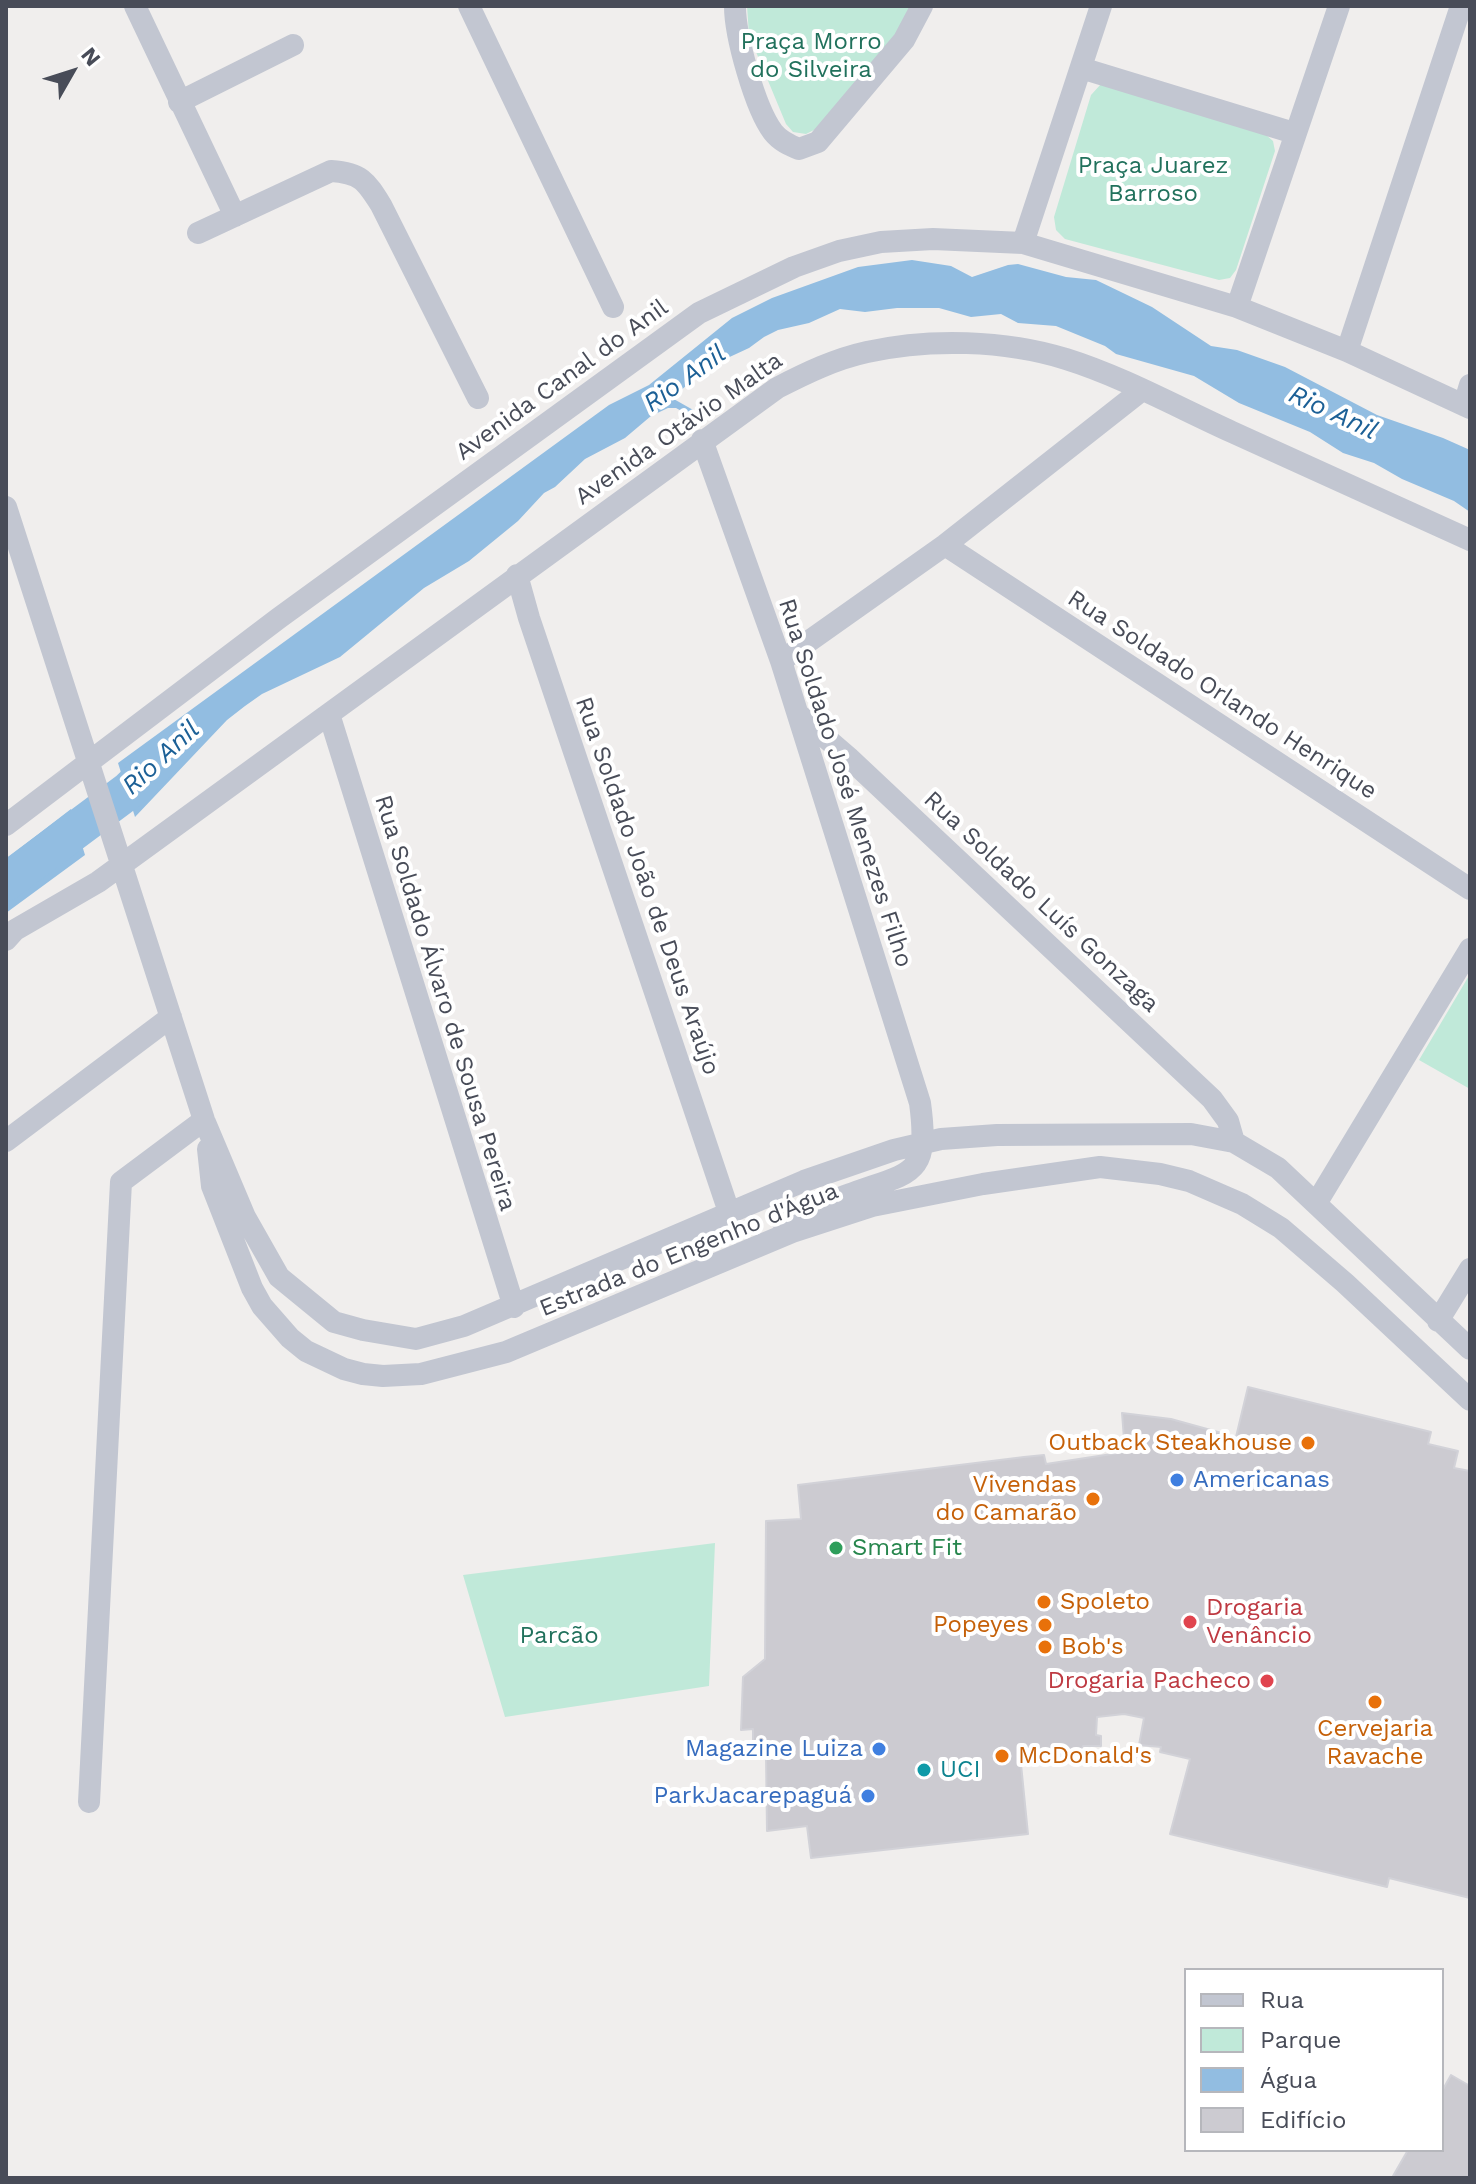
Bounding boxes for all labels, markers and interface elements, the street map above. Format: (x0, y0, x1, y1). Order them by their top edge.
park label: Praça Morro do Silveira (740, 28, 882, 84)
north arrow (32, 32, 112, 112)
text: N (76, 42, 106, 71)
park label: Praça Juarez Barroso (1078, 152, 1228, 208)
street label: Avenida Canal do Anil (450, 293, 674, 467)
water label: Rio Anil (638, 339, 732, 419)
street label: Avenida Otávio Malta (570, 347, 788, 511)
water label: Rio Anil (1284, 379, 1382, 447)
street label: Rua Soldado Orlando Henrique (1062, 584, 1382, 806)
street label: Rua Soldado José Menezes Filho (772, 595, 918, 971)
street label: Rua Soldado João de Deus Araújo (569, 693, 725, 1079)
water label: Rio Anil (116, 714, 206, 802)
street label: Rua Soldado Luís Gonzaga (917, 785, 1165, 1019)
street label: Rua Soldado Álvaro de Sousa Pereira (368, 792, 522, 1214)
street label: Estrada do Engenho d'Água (535, 1177, 843, 1323)
place label: Outback Steakhouse (1048, 1429, 1292, 1457)
marker: Outback Steakhouse (1299, 1434, 1317, 1452)
place label: Americanas (1193, 1466, 1330, 1494)
place label: Vivendas do Camarão (935, 1471, 1077, 1527)
marker: Americanas (1168, 1471, 1186, 1489)
marker: Vivendas do Camarão (1084, 1490, 1102, 1508)
place label: Smart Fit (852, 1534, 962, 1562)
marker: Smart Fit (827, 1539, 845, 1557)
place label: Spoleto (1060, 1588, 1150, 1616)
marker: Spoleto (1035, 1593, 1053, 1611)
place label: Drogaria Venâncio (1206, 1594, 1312, 1650)
place label: Popeyes (933, 1611, 1029, 1639)
marker: Drogaria Venâncio (1181, 1613, 1199, 1631)
marker: Popeyes (1036, 1616, 1054, 1634)
park label: Parcão (519, 1622, 599, 1650)
place label: Bob's (1061, 1633, 1124, 1661)
marker: Bob's (1036, 1638, 1054, 1656)
place label: Drogaria Pacheco (1048, 1667, 1251, 1695)
marker: Drogaria Pacheco (1258, 1672, 1276, 1690)
marker: Cervejaria Ravache (1366, 1693, 1384, 1711)
place label: Cervejaria Ravache (1317, 1715, 1433, 1771)
place label: Magazine Luiza (685, 1735, 863, 1763)
marker: Magazine Luiza (870, 1740, 888, 1758)
place label: McDonald's (1018, 1742, 1152, 1770)
marker: McDonald's (993, 1747, 1011, 1765)
place label: UCI (940, 1756, 981, 1784)
marker: UCI (915, 1761, 933, 1779)
place label: ParkJacarepaguá (654, 1782, 852, 1810)
marker: ParkJacarepaguá (859, 1787, 877, 1805)
legend (1184, 1968, 1444, 2152)
text: Rua (1260, 1986, 1304, 2014)
text: Parque (1260, 2026, 1341, 2054)
text: Água (1260, 2066, 1317, 2094)
text: Edifício (1260, 2106, 1346, 2134)

